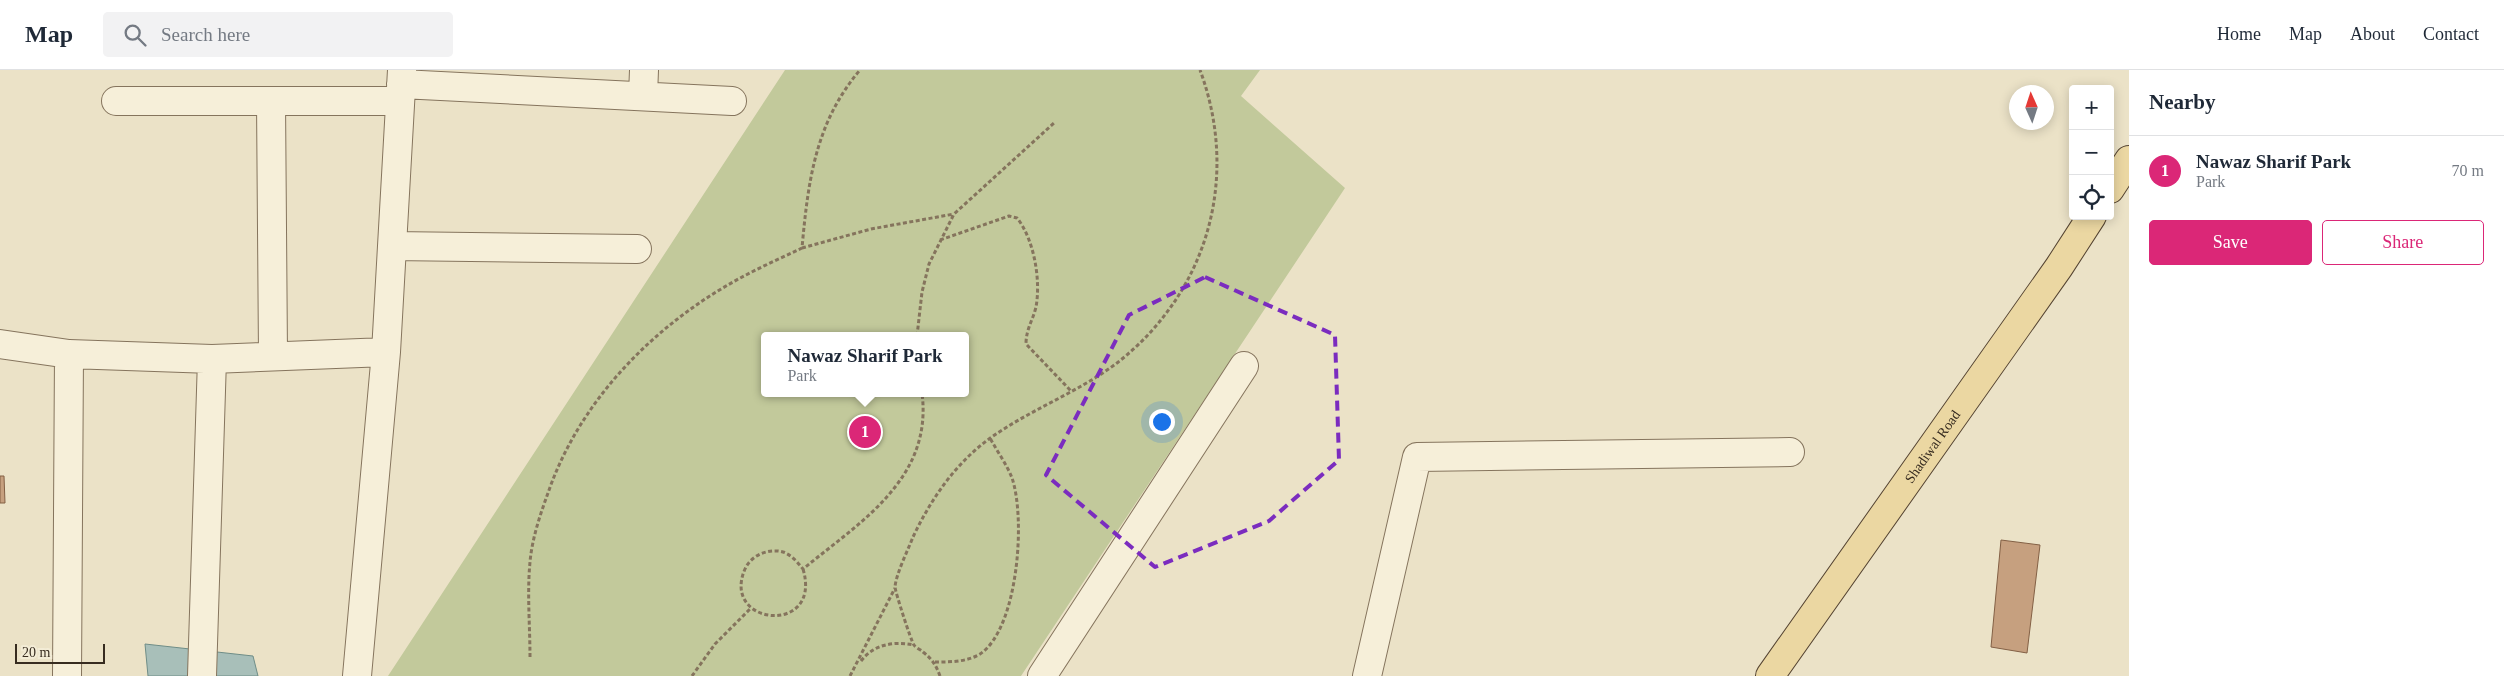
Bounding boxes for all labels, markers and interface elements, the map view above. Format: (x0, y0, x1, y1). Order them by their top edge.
search box (103, 12, 453, 57)
text: Map (25, 21, 73, 47)
icon: search (121, 21, 149, 49)
text: Search here (161, 24, 250, 45)
text: Home (2217, 24, 2261, 44)
text: Map (2289, 24, 2322, 44)
text: About (2350, 24, 2395, 44)
text: Contact (2423, 24, 2479, 44)
north arrow (2009, 85, 2054, 130)
map controls (2069, 85, 2114, 220)
button: + (2069, 85, 2114, 130)
text: Nearby (2149, 90, 2216, 114)
button: − (2069, 130, 2114, 175)
text: Nawaz Sharif Park (2196, 151, 2351, 172)
text: 1 (2161, 162, 2169, 179)
text: 70 m (2452, 162, 2484, 179)
text: Park (2196, 173, 2225, 190)
button: locate (2069, 175, 2114, 220)
button: Save (2149, 220, 2312, 265)
button: Share (2322, 220, 2484, 265)
popup (761, 332, 969, 397)
text: Nawaz Sharif Park (787, 345, 943, 366)
text: Park (787, 367, 817, 384)
street label: Shadiwal Road (1901, 407, 1963, 486)
your location (1149, 409, 1175, 435)
pin: 1 (849, 413, 881, 451)
scale bar (15, 641, 105, 664)
text: 20 m (22, 645, 50, 660)

